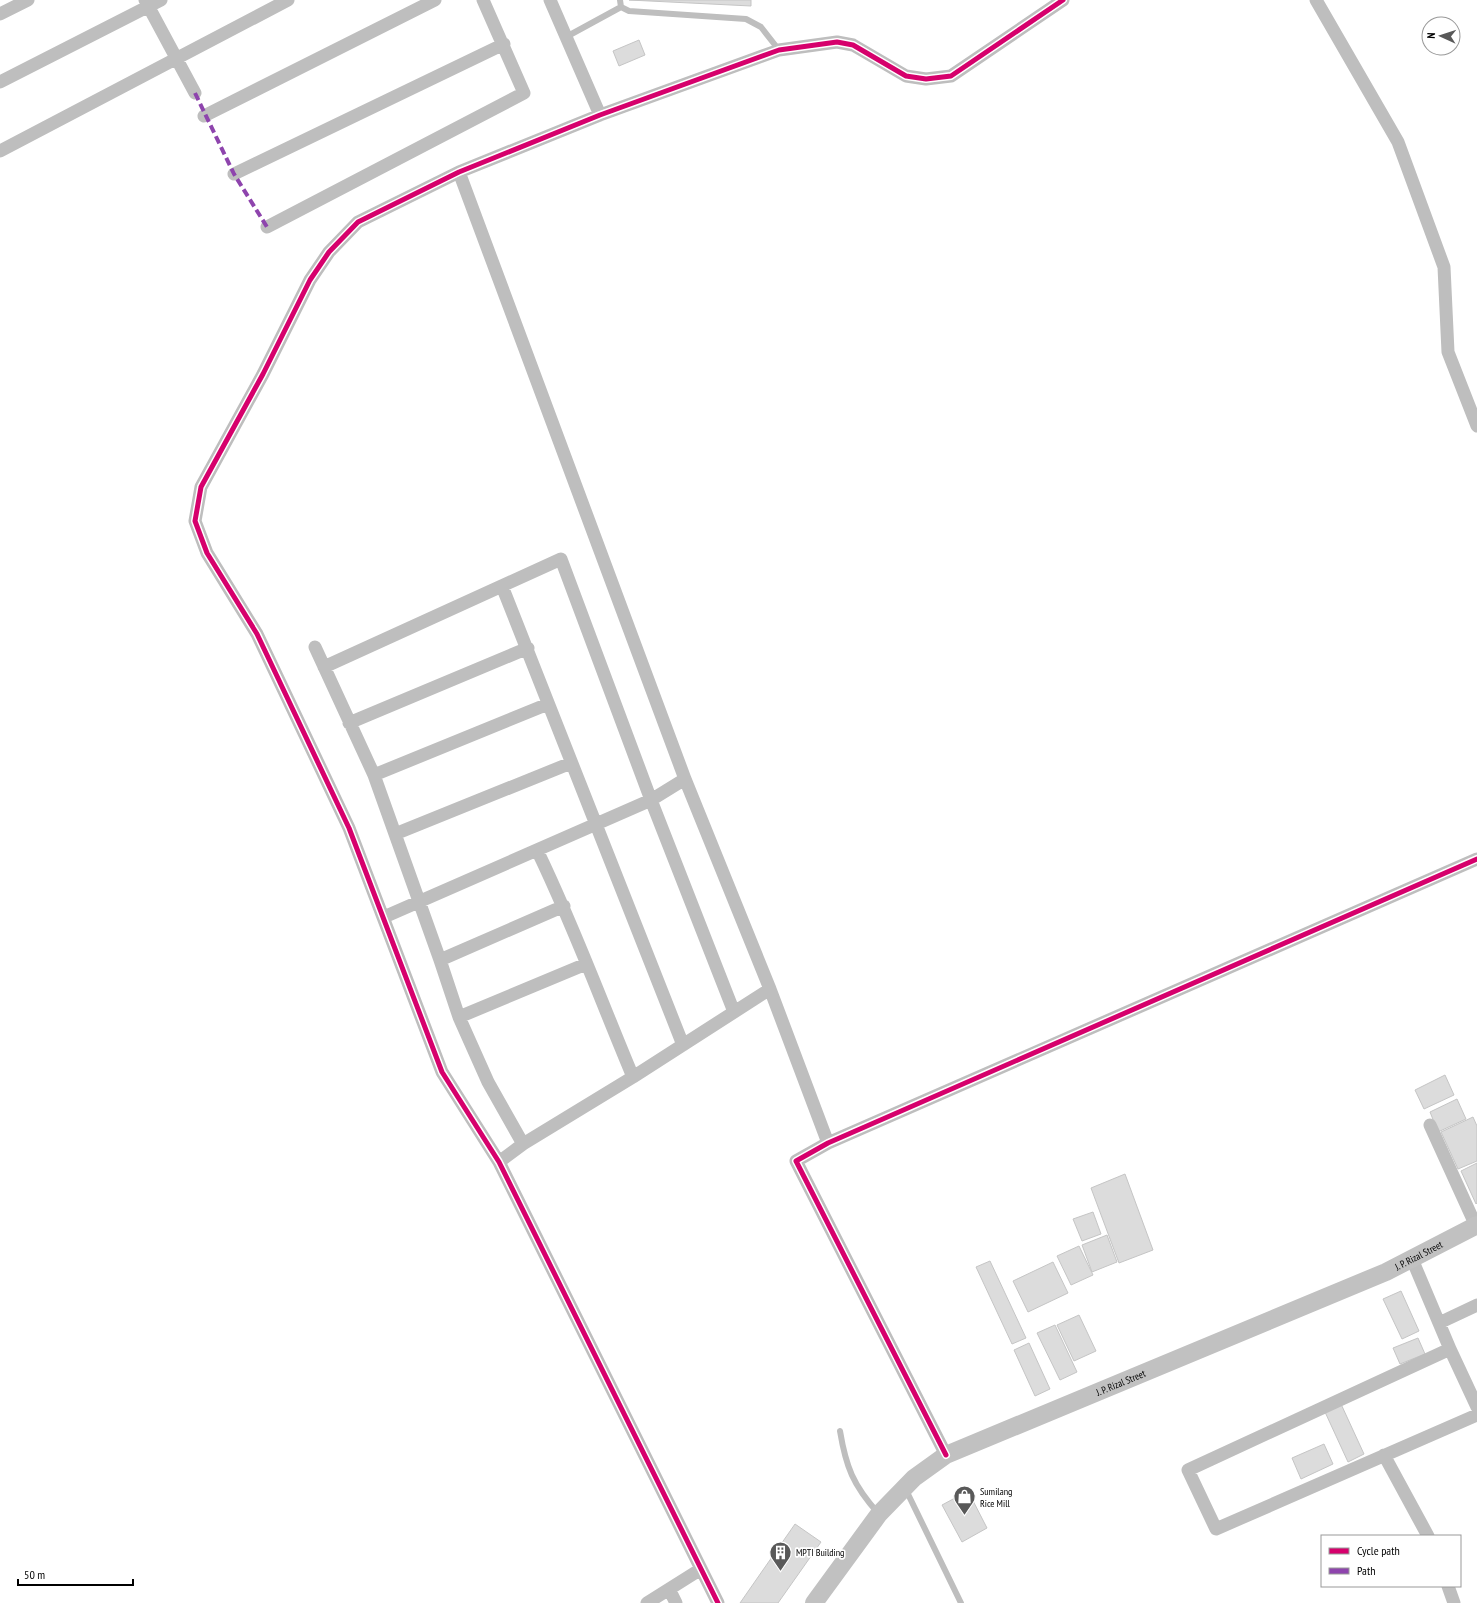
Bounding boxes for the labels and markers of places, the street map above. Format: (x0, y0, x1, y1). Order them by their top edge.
shop icon: Sumilang Rice Mill (952, 1484, 978, 1517)
place label: Sumilang Rice Mill (980, 1485, 1012, 1510)
building icon: MPTI Building (767, 1539, 793, 1572)
place label: MPTI Building (796, 1546, 844, 1559)

